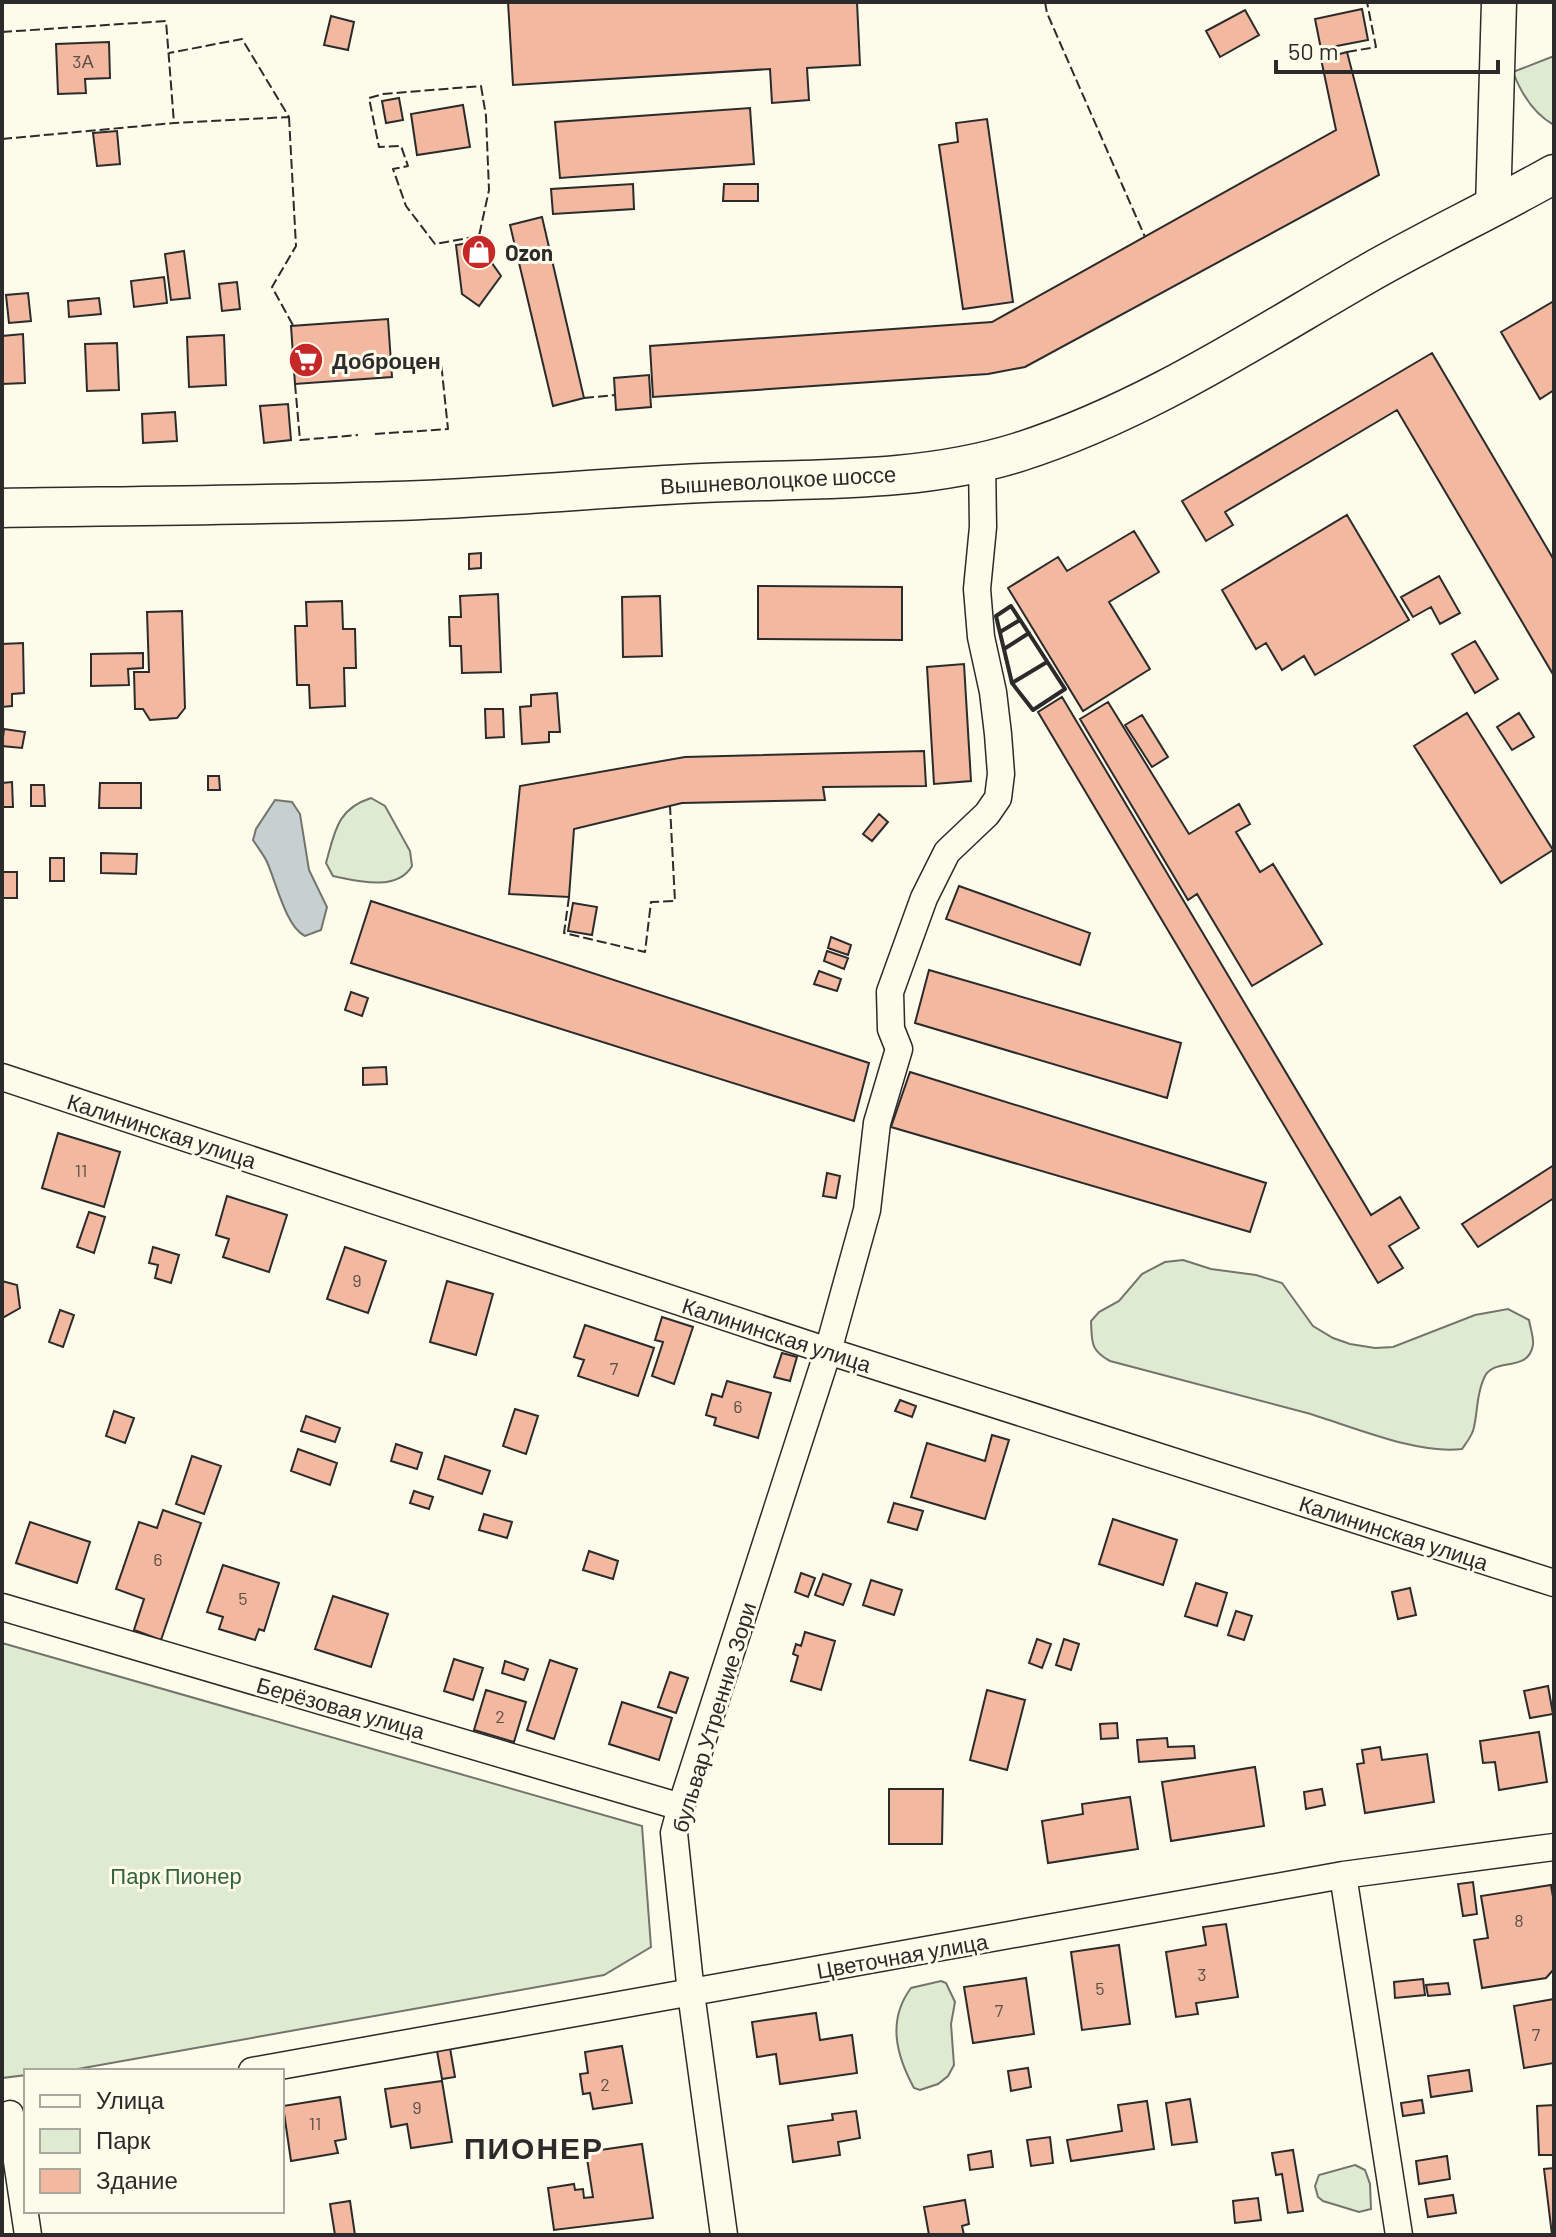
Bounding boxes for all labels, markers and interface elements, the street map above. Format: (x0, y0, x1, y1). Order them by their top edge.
scale bar (1276, 24, 1498, 74)
text: 50 m (1288, 36, 1339, 65)
house number: 3А (72, 50, 94, 72)
shop icon: Ozon (460, 233, 498, 271)
place label: Ozon (505, 239, 553, 265)
supermarket icon: Доброцен (287, 341, 325, 379)
place label: Доброцен (332, 347, 441, 374)
street label: Вышневолоцкое шоссе (659, 460, 897, 499)
street label: Калининская улица (64, 1087, 260, 1174)
house number: 11 (75, 1159, 87, 1181)
house number: 9 (352, 1269, 362, 1291)
street label: Калининская улица (679, 1291, 875, 1378)
house number: 7 (610, 1357, 619, 1379)
house number: 6 (733, 1395, 743, 1417)
street label: Калининская улица (1296, 1489, 1492, 1576)
house number: 6 (153, 1548, 163, 1570)
house number: 5 (238, 1587, 248, 1609)
street label: бульвар Утренние Зори (666, 1599, 761, 1835)
street label: Берёзовая улица (254, 1671, 429, 1745)
house number: 2 (495, 1705, 505, 1727)
park label: Парк Пионер (110, 1862, 242, 1889)
house number: 8 (1514, 1909, 1524, 1931)
street label: Цветочная улица (814, 1927, 991, 1984)
house number: 3 (1197, 1963, 1207, 1985)
house number: 5 (1095, 1977, 1105, 1999)
house number: 7 (995, 1999, 1004, 2021)
house number: 7 (1532, 2023, 1541, 2045)
legend (24, 2069, 284, 2213)
house number: 2 (600, 2073, 610, 2095)
text: Улица (96, 2085, 165, 2114)
house number: 9 (412, 2096, 422, 2118)
house number: 11 (309, 2112, 321, 2134)
text: Парк (96, 2125, 151, 2154)
district label: ПИОНЕР (464, 2129, 604, 2165)
text: Здание (96, 2165, 178, 2194)

